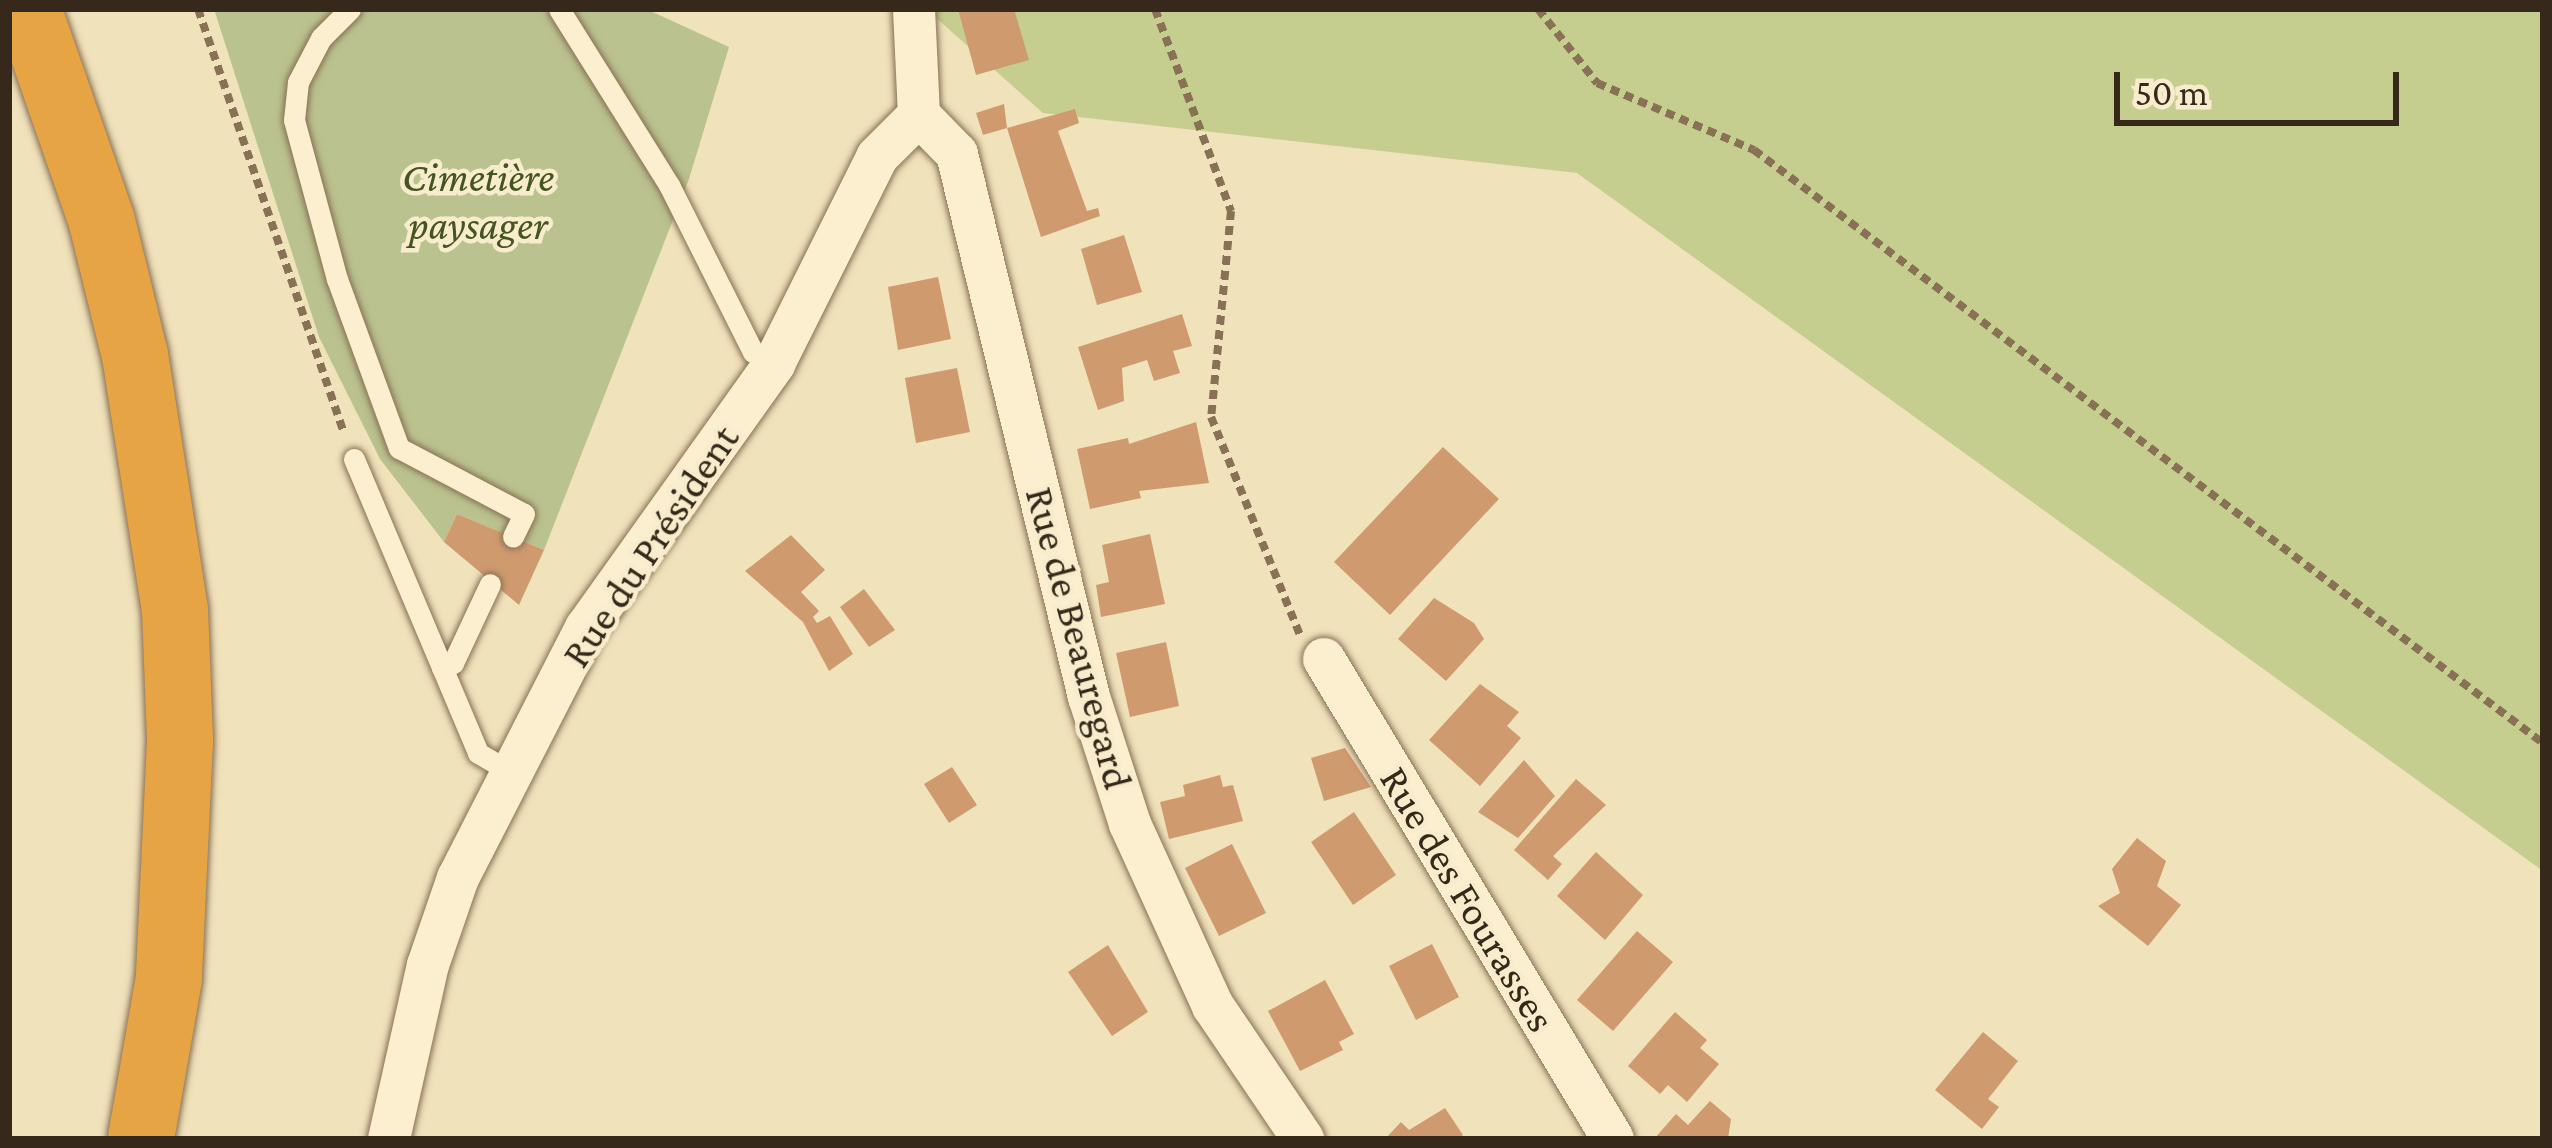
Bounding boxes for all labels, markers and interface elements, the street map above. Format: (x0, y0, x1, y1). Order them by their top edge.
scale bar (2120, 48, 2405, 122)
text: 50 m (2135, 73, 2208, 113)
park label: Cimetière paysager (402, 152, 554, 250)
street label: Rue du Président (550, 415, 750, 677)
street label: Rue de Beauregard (1014, 481, 1144, 795)
street label: Rue des Fourasses (1369, 757, 1567, 1041)

